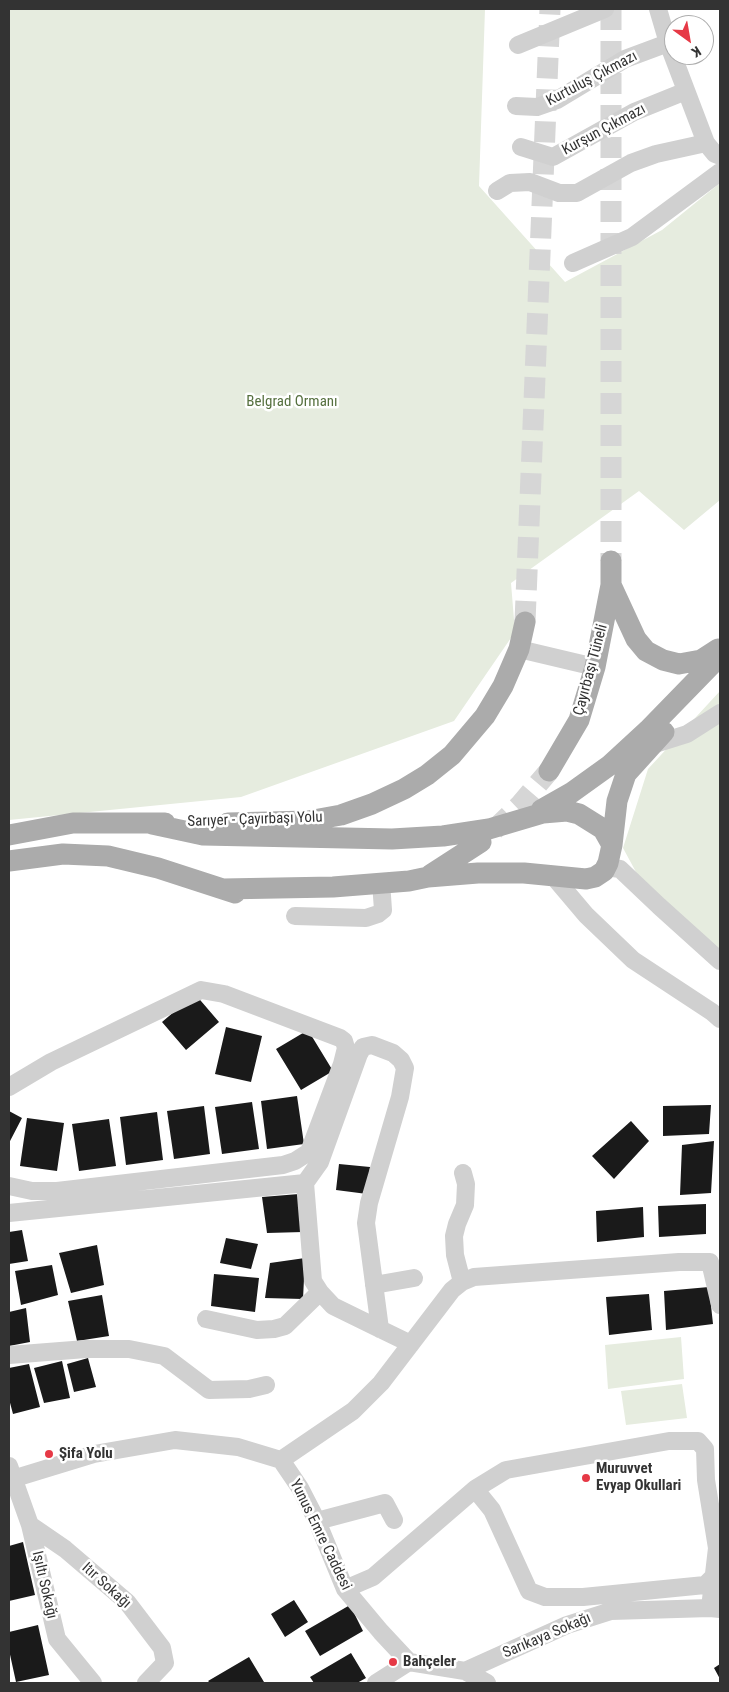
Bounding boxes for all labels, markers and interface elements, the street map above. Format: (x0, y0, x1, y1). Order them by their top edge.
north arrow (664, 15, 714, 65)
text: K (689, 43, 704, 61)
street label: Kurtuluş Çıkmazı (544, 48, 640, 110)
street label: Kurşun Çıkmazı (559, 100, 649, 160)
park label: Belgrad Ormanı (246, 393, 338, 411)
street label: Çayırbaşı Tüneli (570, 622, 612, 718)
street label: Sarıyer - Çayırbaşı Yolu (187, 809, 323, 831)
place label: Şifa Yolu (59, 1445, 113, 1463)
marker: Şifa Yolu (43, 1448, 55, 1460)
place label: Muruvvet Evyap Okullari (596, 1460, 681, 1495)
marker: Muruvvet Evyap Okullari (580, 1472, 592, 1484)
street label: Yunus Emre Caddesi (285, 1477, 355, 1593)
street label: Işıltı Sokağı (27, 1549, 61, 1621)
street label: Itır Sokağı (78, 1559, 134, 1613)
street label: Sarıkaya Sokağı (500, 1609, 594, 1663)
place label: Bahçeler (403, 1653, 456, 1671)
marker: Bahçeler (387, 1656, 399, 1668)

